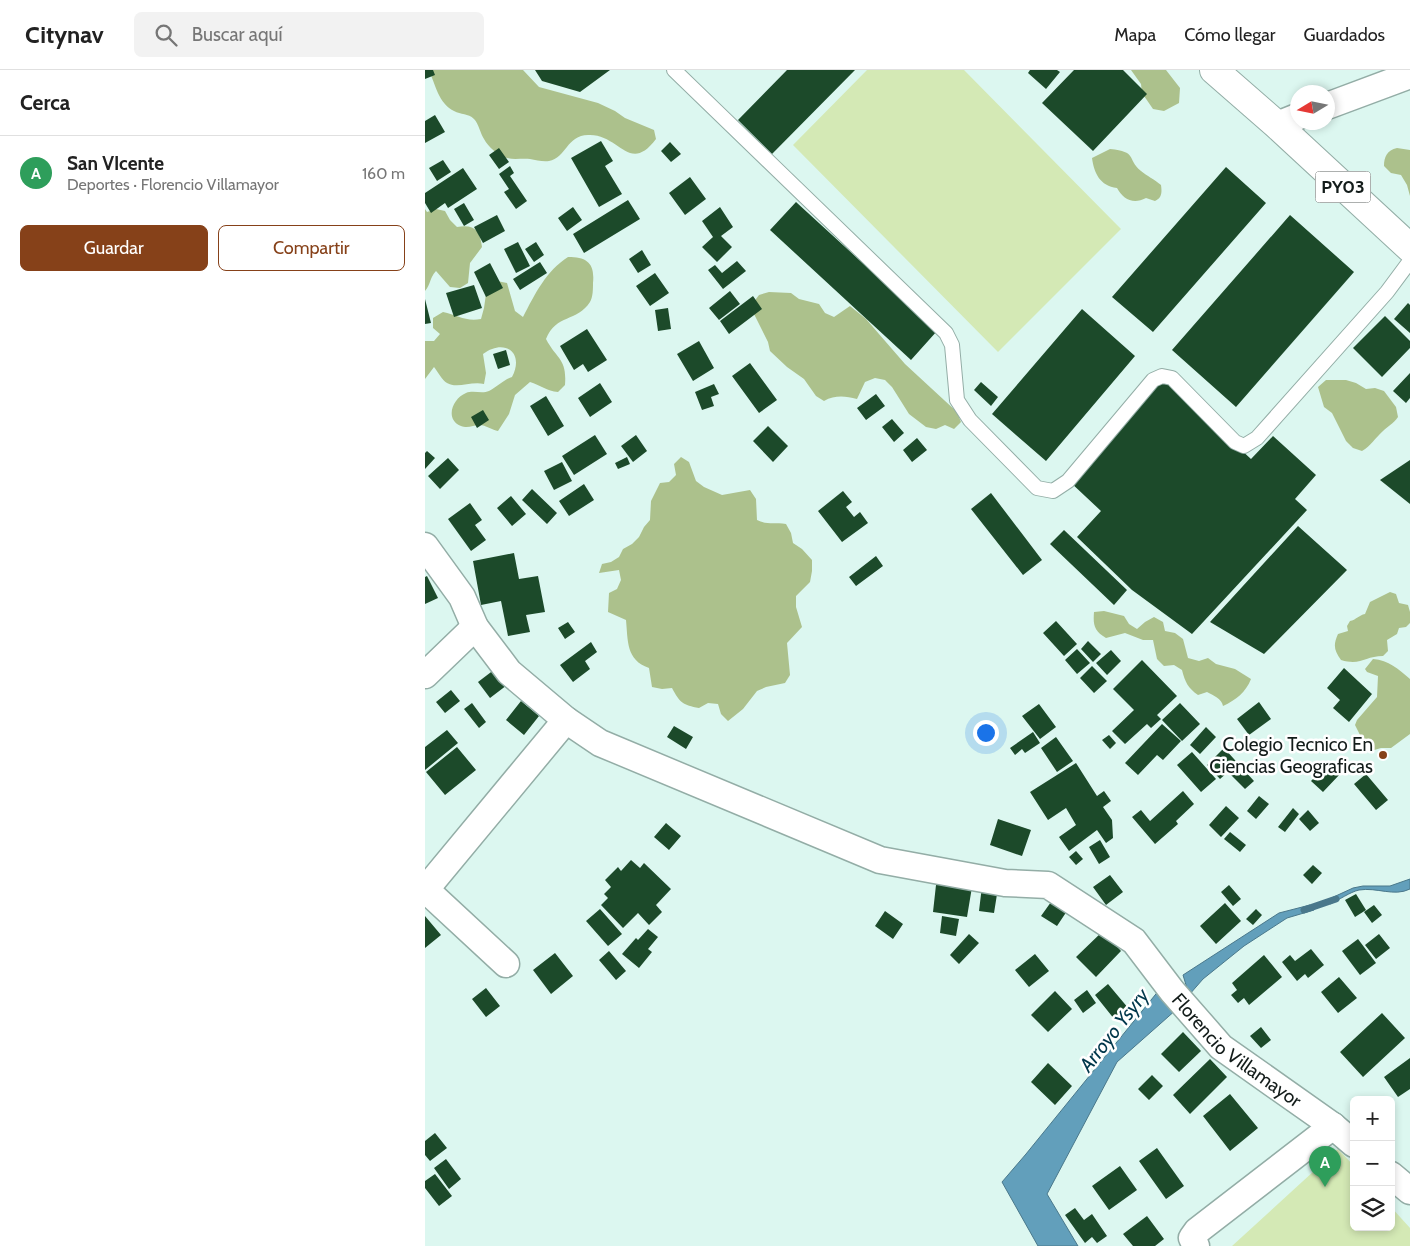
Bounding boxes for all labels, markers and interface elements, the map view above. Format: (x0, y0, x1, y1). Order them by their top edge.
search box (134, 12, 484, 57)
text: Citynav (25, 20, 104, 49)
icon: search (152, 21, 180, 49)
text: Buscar aquí (192, 23, 283, 46)
text: Mapa (1114, 24, 1156, 46)
text: Cómo llegar (1184, 24, 1276, 46)
text: Guardados (1304, 24, 1385, 46)
north arrow (1290, 85, 1335, 130)
text: Cerca (20, 90, 70, 115)
text: San VIcente (67, 152, 164, 175)
text: A (31, 164, 41, 183)
text: 160 m (362, 164, 405, 183)
road number: PY03 (1315, 171, 1371, 202)
text: Deportes · Florencio Villamayor (67, 175, 279, 194)
button: Guardar (20, 225, 208, 271)
button: Compartir (218, 225, 405, 271)
your location (973, 720, 999, 746)
place label: Colegio Tecnico En Ciencias Geograficas (1209, 733, 1373, 778)
marker: Colegio Tecnico En Ciencias Geograficas (1377, 749, 1389, 761)
water label: Arroyo Ysyry (1074, 983, 1154, 1077)
street label: Florencio Villamayor (1167, 988, 1306, 1112)
map controls (1350, 1096, 1395, 1231)
button: + (1350, 1096, 1395, 1141)
button: − (1350, 1141, 1395, 1186)
pin: A (1309, 1146, 1341, 1187)
button: layers (1350, 1186, 1395, 1231)

